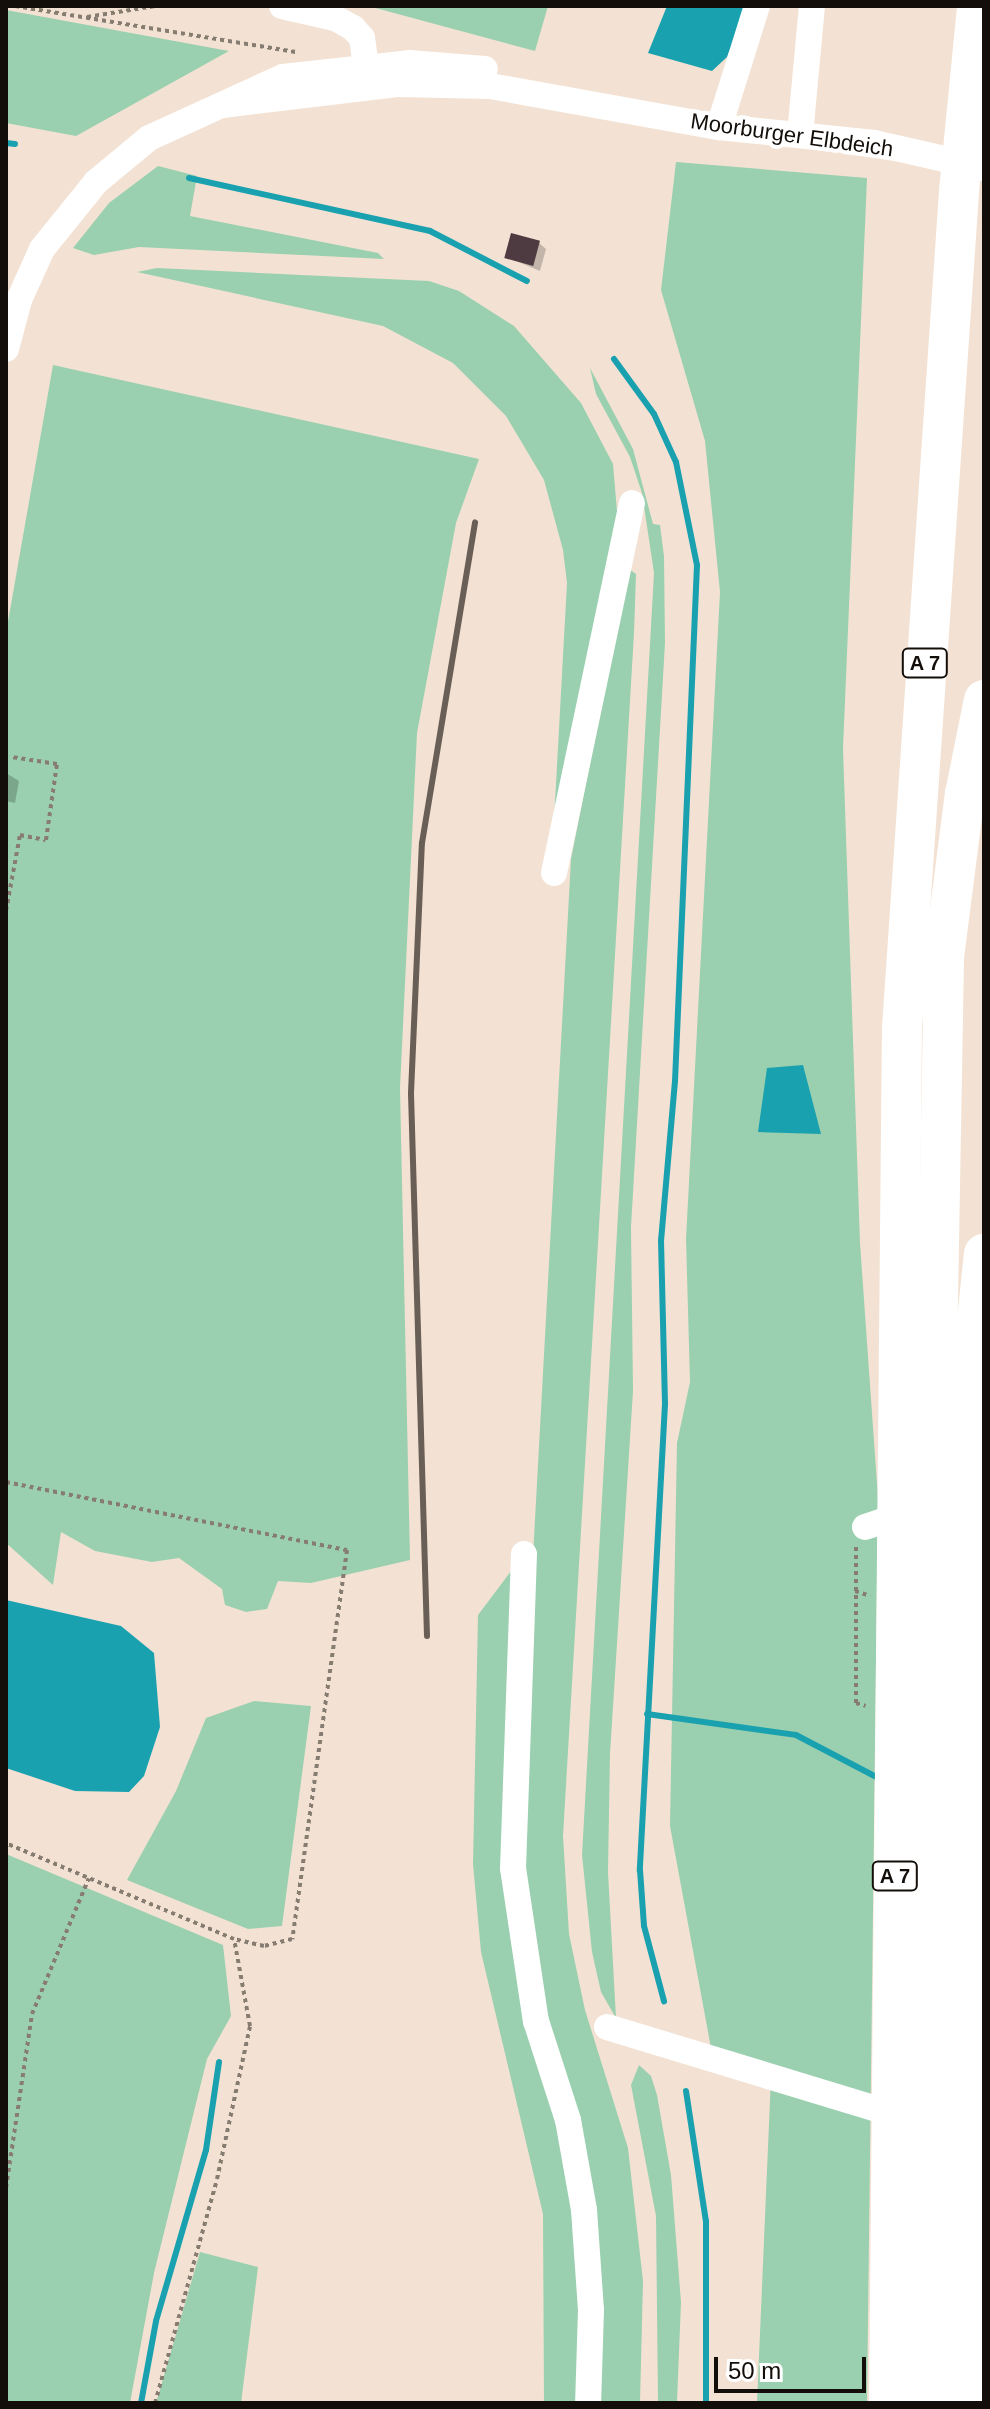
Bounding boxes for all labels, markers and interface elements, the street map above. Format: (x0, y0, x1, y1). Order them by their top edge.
street label: Moorburger Elbdeich (689, 108, 895, 162)
road number: A 7 (901, 647, 949, 679)
road number: A 7 (871, 1860, 919, 1892)
scale bar (718, 2341, 870, 2391)
text: 50 m (728, 2357, 781, 2384)

